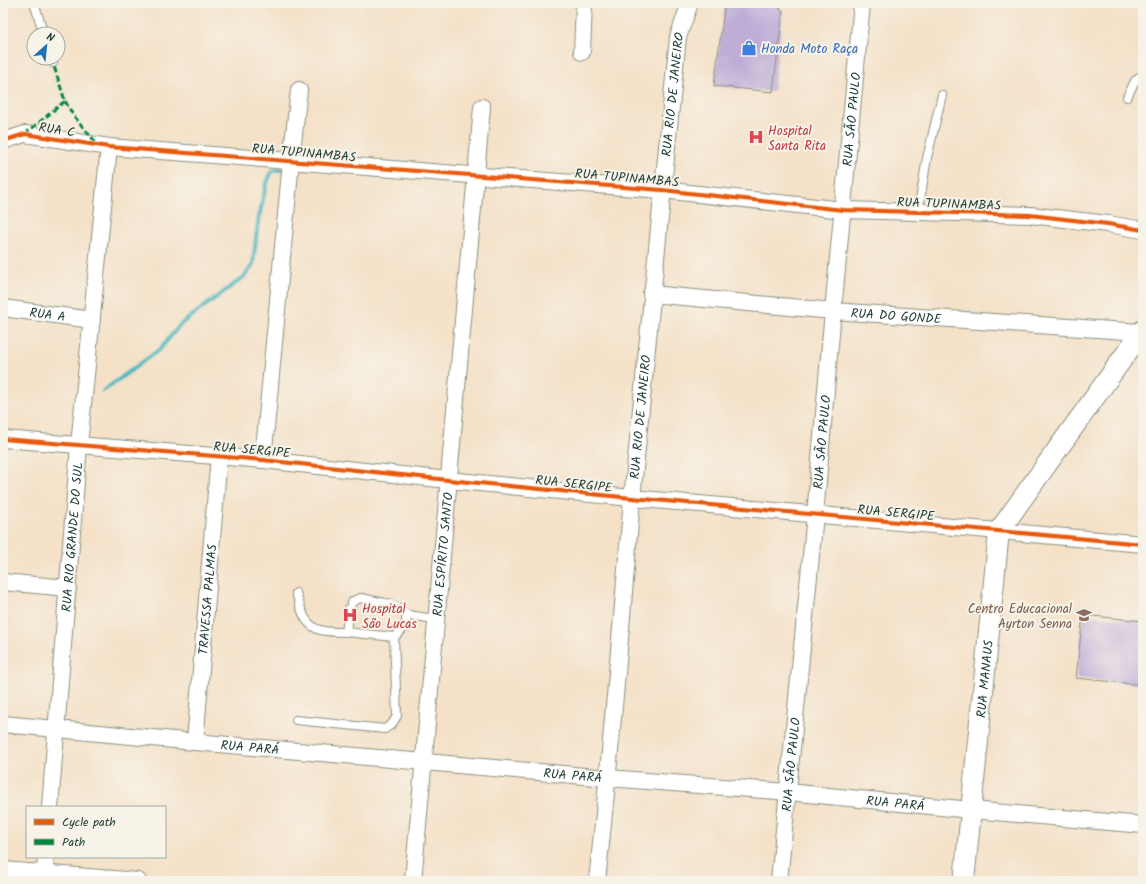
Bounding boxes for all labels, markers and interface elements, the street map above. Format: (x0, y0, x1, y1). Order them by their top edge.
north arrow (26, 26, 66, 66)
text: N (43, 28, 57, 48)
street label: RUA RIO DE JANEIRO (657, 30, 691, 158)
shop icon: Honda Moto Raça (740, 39, 758, 57)
place label: Honda Moto Raça (761, 39, 858, 60)
street label: RUA SÃO PAULO (838, 72, 867, 168)
street label: RUA C (37, 117, 77, 144)
place label: Hospital Santa Rita (768, 121, 826, 157)
hospital icon: Hospital Santa Rita (747, 128, 765, 146)
street label: RUA TUPINAMBAS (251, 138, 357, 169)
street label: RUA TUPINAMBAS (574, 163, 680, 194)
street label: RUA TUPINAMBAS (896, 192, 1002, 217)
street label: RUA A (28, 303, 67, 328)
street label: RUA DO GONDE (850, 303, 942, 330)
street label: RUA RIO DE JANEIRO (625, 354, 658, 480)
street label: RUA SÃO PAULO (808, 394, 838, 490)
street label: RUA SERGIPE (212, 437, 292, 464)
street label: RUA RIO GRANDE DO SUL (57, 461, 90, 613)
street label: RUA SERGIPE (534, 470, 614, 499)
street label: RUA ESPÍRITO SANTO (428, 491, 460, 617)
street label: RUA SERGIPE (856, 500, 936, 527)
street label: TRAVESSA PALMAS (193, 543, 224, 656)
place label: Hospital São Lucas (362, 599, 417, 635)
place label: Centro Educacional Ayrton Senna (968, 599, 1072, 635)
hospital icon: Hospital São Lucas (341, 606, 359, 624)
school or university icon: Centro Educacional Ayrton Senna (1075, 606, 1093, 624)
street label: RUA MANAUS (971, 639, 1000, 719)
street label: RUA SÃO PAULO (777, 717, 807, 813)
street label: RUA PARÁ (220, 735, 280, 761)
street label: RUA PARÁ (542, 763, 603, 789)
street label: RUA PARÁ (865, 791, 926, 817)
legend (26, 806, 166, 858)
text: Cycle path (62, 813, 116, 832)
text: Path (62, 833, 85, 852)

